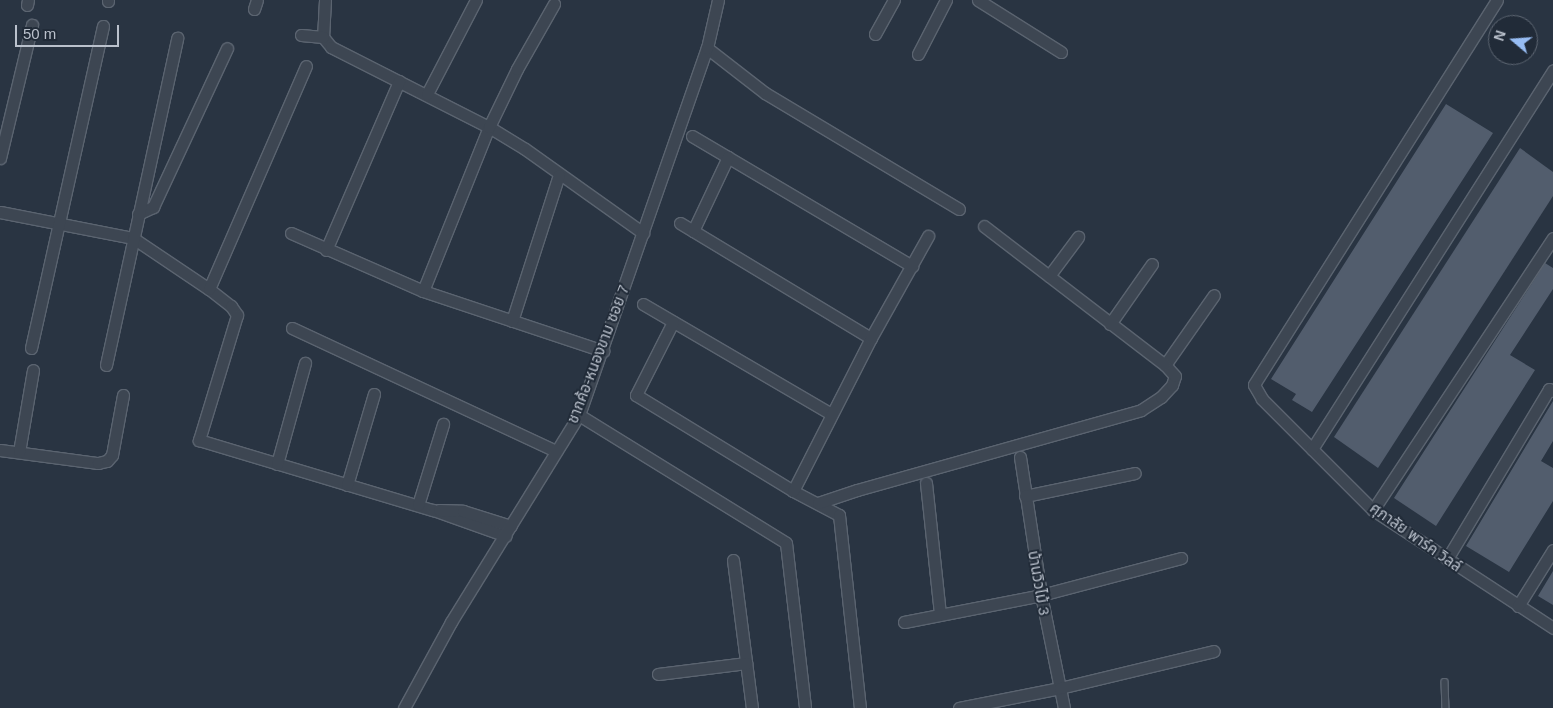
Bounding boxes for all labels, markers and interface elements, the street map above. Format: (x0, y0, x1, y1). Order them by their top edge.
scale bar (18, 15, 121, 47)
north arrow (1488, 15, 1538, 65)
text: 50 m (23, 25, 56, 42)
text: N (1491, 28, 1509, 43)
street label: ชากค้อ-หนองขาม ซอย 7 (563, 282, 633, 426)
street label: ศุภาลัย พาร์ค วิลล์ (1367, 499, 1465, 575)
street label: บ้านวิวไม้ 3 (1024, 549, 1054, 617)

